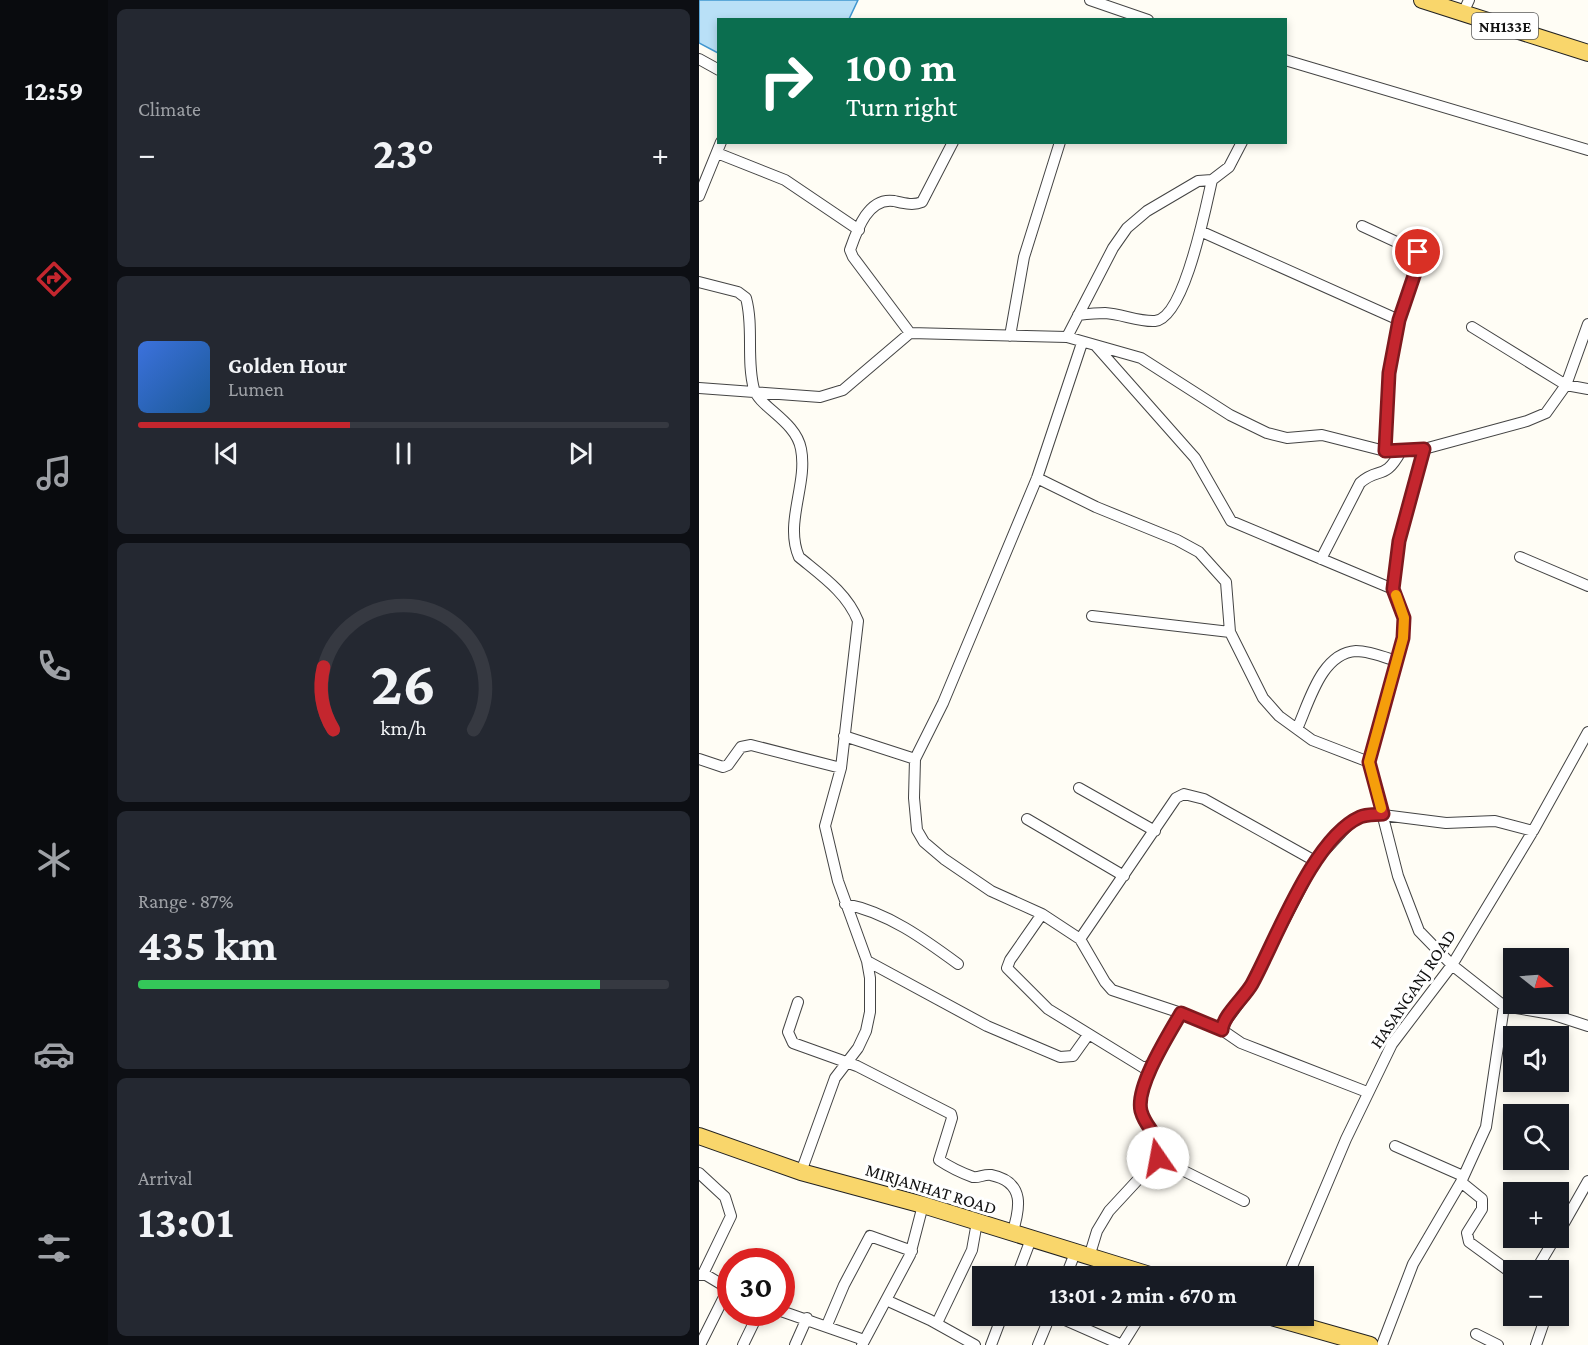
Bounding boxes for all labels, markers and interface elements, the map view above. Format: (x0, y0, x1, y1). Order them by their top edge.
road number: NH133E (1472, 13, 1538, 39)
icon: right (747, 42, 825, 120)
text: 100 m (846, 43, 956, 90)
text: 12:59 (24, 76, 84, 106)
text: Turn right (846, 92, 957, 122)
text: Climate (138, 98, 201, 120)
text: 23° (373, 128, 434, 178)
text: − (138, 135, 155, 172)
text: + (652, 135, 669, 172)
pin (1392, 226, 1443, 277)
icon: arrive (1401, 235, 1434, 268)
icon: directions (33, 258, 75, 300)
text: Golden Hour (228, 353, 347, 378)
text: Lumen (228, 378, 284, 400)
icon: previous (210, 437, 243, 470)
icon: pause (387, 437, 420, 470)
icon: next (564, 437, 597, 470)
icon: music (33, 452, 75, 494)
icon: phone (33, 645, 75, 687)
text: 26 (371, 648, 436, 717)
text: km/h (380, 716, 427, 740)
icon: climate (33, 839, 75, 881)
text: Range · 87% (138, 890, 233, 912)
text: 435 km (138, 920, 277, 970)
street label: HASANGANJ ROAD (1366, 926, 1460, 1052)
north arrow (1503, 948, 1569, 1014)
map controls (1503, 948, 1569, 1326)
button: sound (1503, 1026, 1569, 1092)
icon: car (33, 1033, 75, 1075)
button: search (1503, 1104, 1569, 1170)
position arrow (1126, 1126, 1190, 1190)
street label: MIRJANHAT ROAD (863, 1160, 999, 1218)
text: Arrival (138, 1167, 192, 1189)
button: + (1503, 1182, 1569, 1248)
text: 13:01 (138, 1197, 234, 1247)
icon: filters (33, 1227, 75, 1269)
speed limit sign: 30 (717, 1248, 795, 1326)
button: − (1503, 1260, 1569, 1326)
text: 13:01 · 2 min · 670 m (1049, 1283, 1237, 1308)

